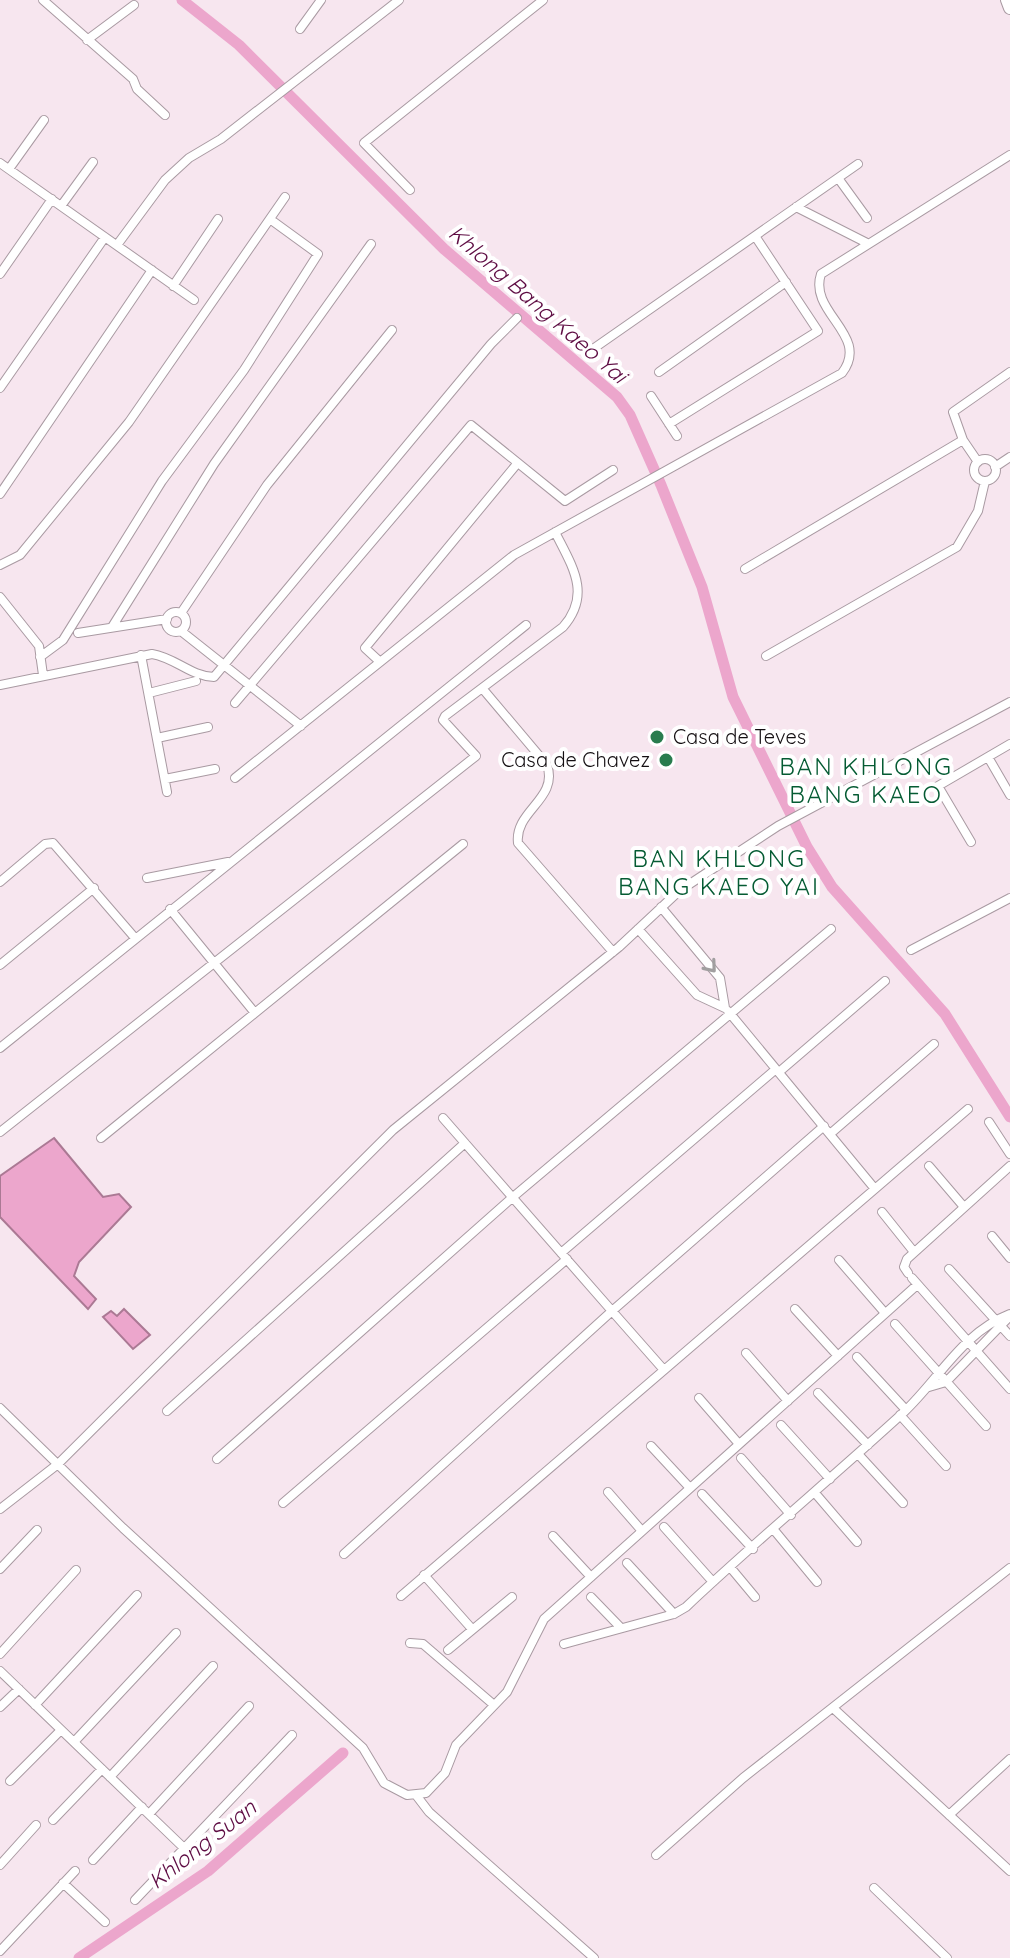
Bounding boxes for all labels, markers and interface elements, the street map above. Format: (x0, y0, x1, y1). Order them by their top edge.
water label: Khlong Bang Kaeo Yai (443, 219, 635, 391)
place label: Casa de Teves (673, 724, 806, 749)
marker: Casa de Teves (648, 728, 666, 746)
place label: Casa de Chavez (501, 747, 650, 772)
marker: Casa de Chavez (657, 751, 675, 769)
district label: BAN KHLONG BANG KAEO (779, 751, 953, 809)
district label: BAN KHLONG BANG KAEO YAI (618, 843, 820, 901)
one-way arrow (701, 957, 716, 972)
water label: Khlong Suan (143, 1793, 262, 1895)

